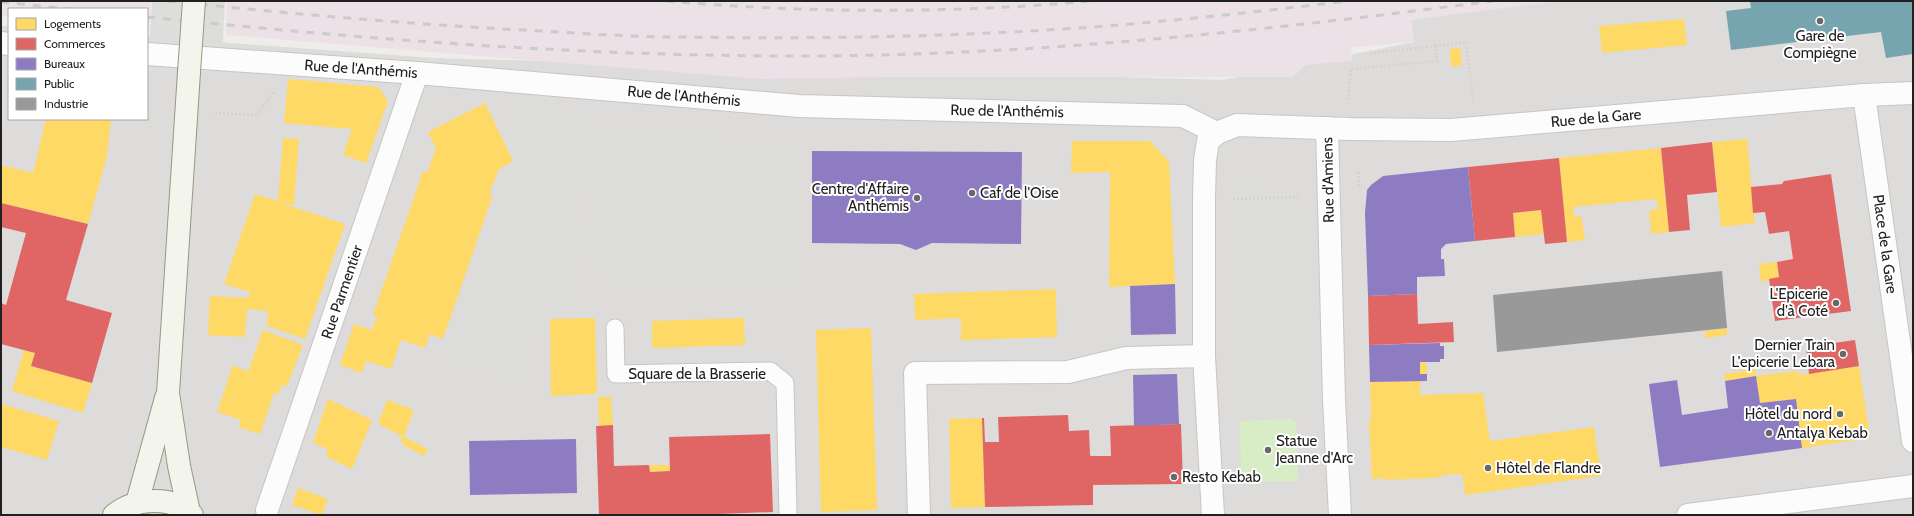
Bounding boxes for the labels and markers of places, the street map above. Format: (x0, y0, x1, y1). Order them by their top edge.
marker: Gare de Compiègne (1815, 16, 1825, 26)
place label: Gare de Compiègne (1783, 27, 1857, 62)
place label: Centre d'Affaire Anthémis (812, 180, 909, 215)
place label: Caf de l'Oise (980, 184, 1059, 202)
marker: Caf de l'Oise (967, 188, 977, 198)
marker: Centre d'Affaire Anthémis (912, 193, 922, 203)
place label: L'Epicerie d'à Coté (1770, 285, 1828, 320)
marker: L'Epicerie d'à Coté (1831, 298, 1841, 308)
place label: Dernier Train L'epicerie Lebara (1732, 336, 1836, 371)
marker: Dernier Train L'epicerie Lebara (1838, 349, 1848, 359)
place label: Hôtel du nord (1745, 405, 1832, 423)
marker: Hôtel du nord (1835, 409, 1845, 419)
place label: Antalya Kebab (1777, 424, 1868, 442)
marker: Antalya Kebab (1764, 428, 1774, 438)
place label: Statue Jeanne d'Arc (1275, 432, 1353, 467)
marker: Statue Jeanne d'Arc (1263, 445, 1273, 455)
place label: Hôtel de Flandre (1496, 459, 1601, 477)
marker: Hôtel de Flandre (1483, 463, 1493, 473)
place label: Resto Kebab (1182, 468, 1261, 486)
marker: Resto Kebab (1169, 472, 1179, 482)

